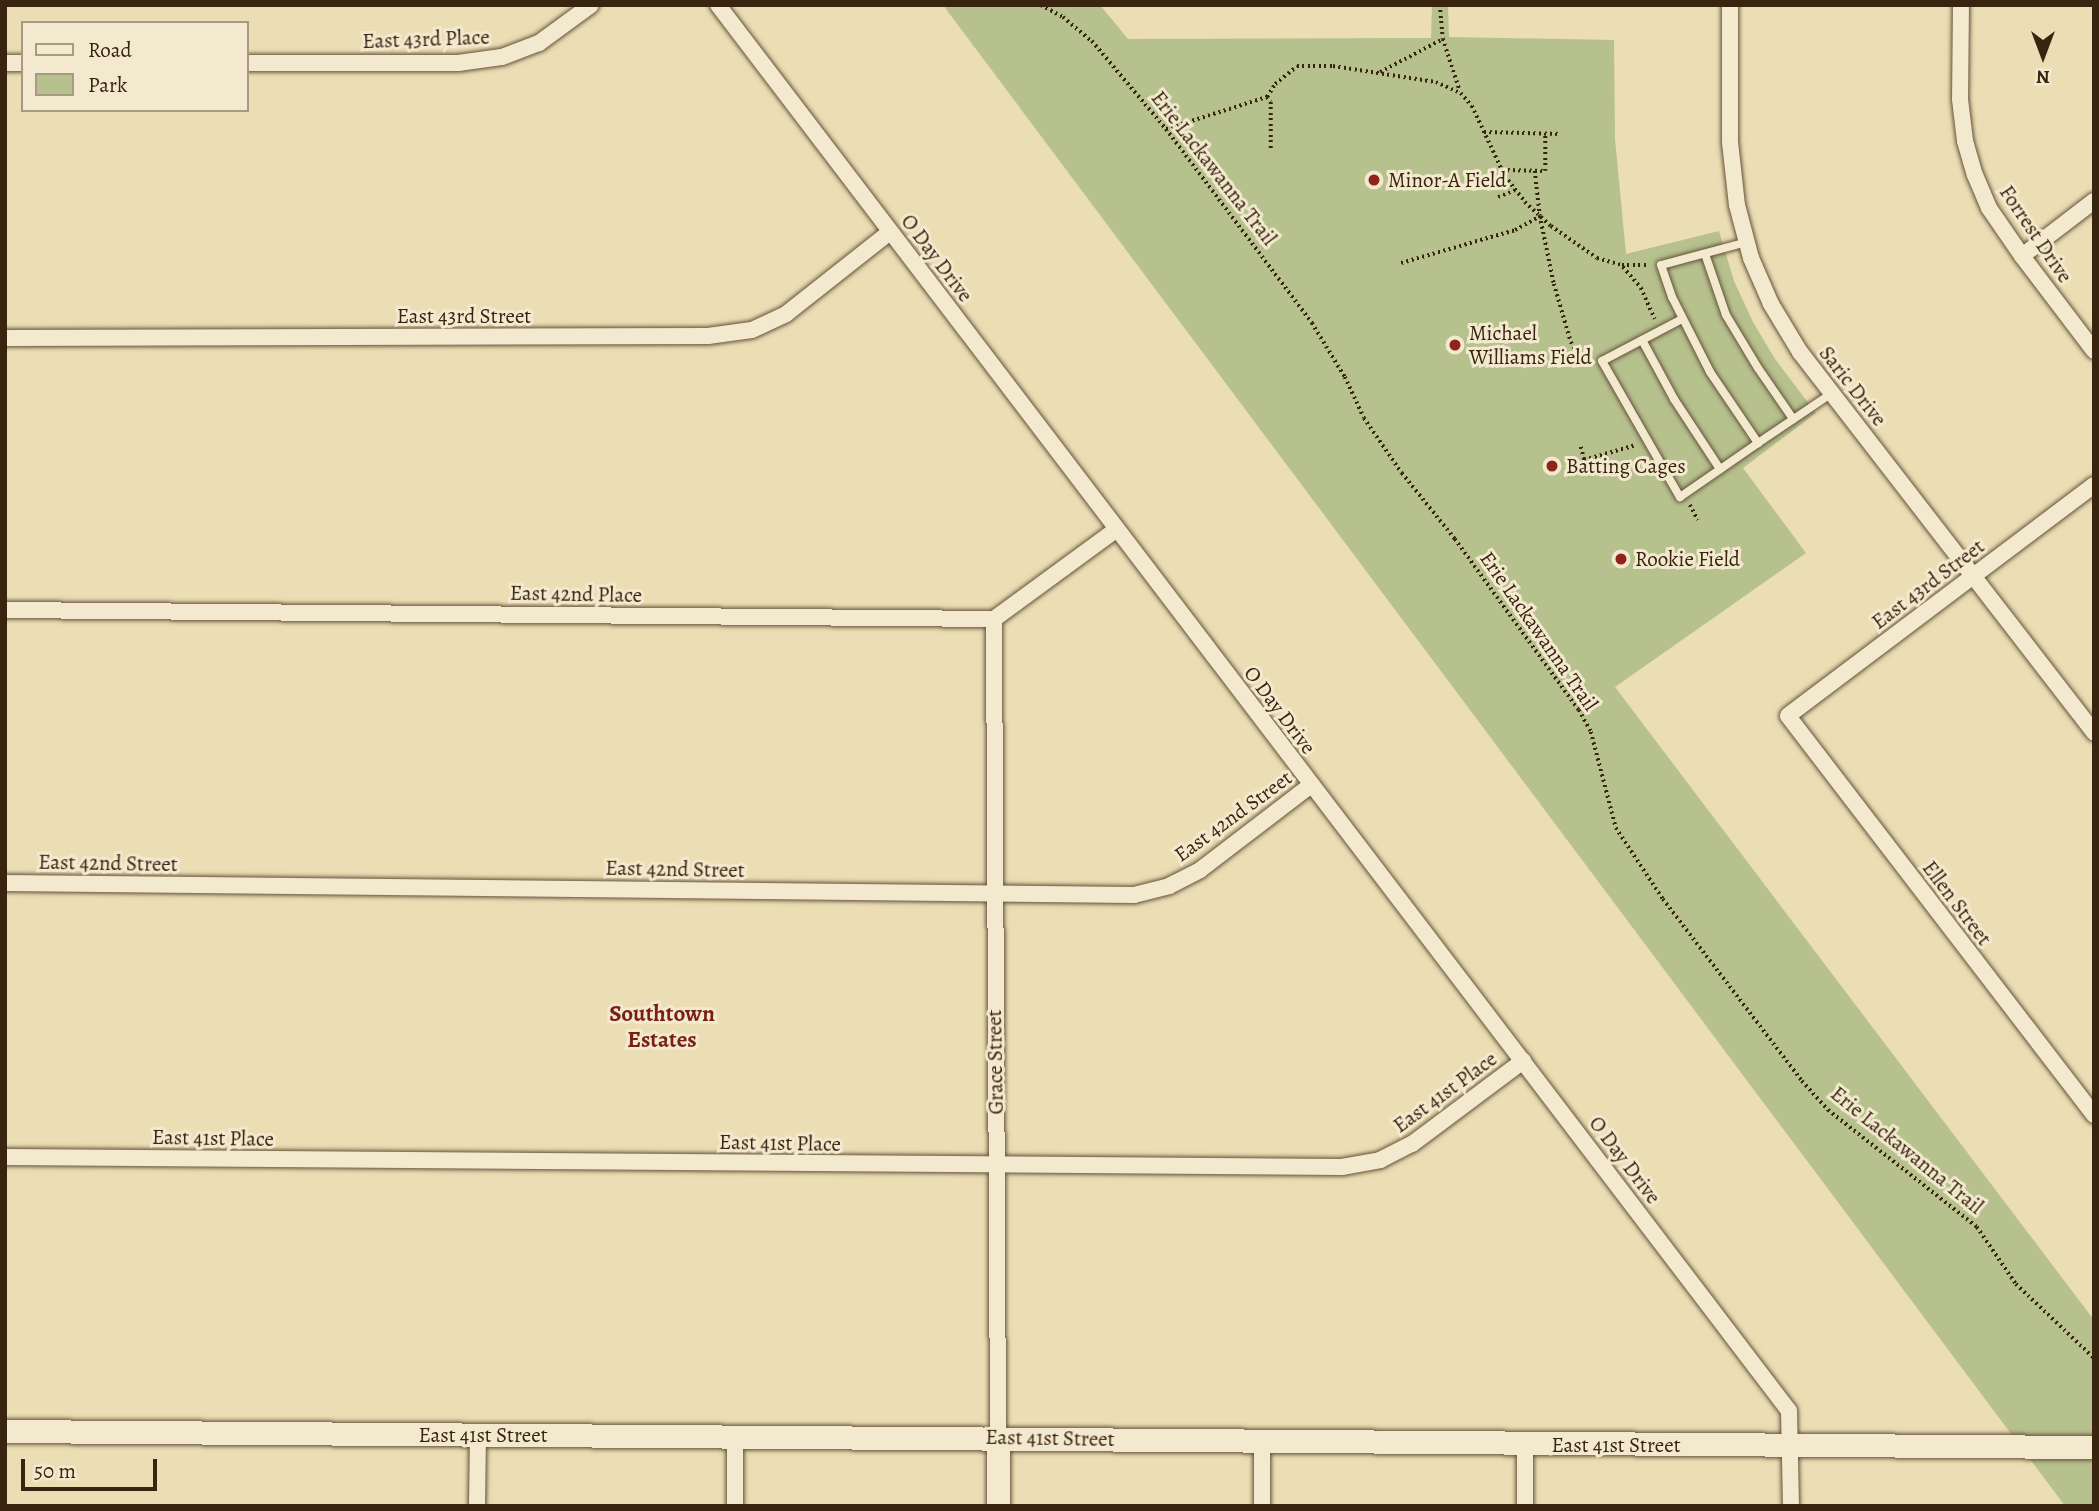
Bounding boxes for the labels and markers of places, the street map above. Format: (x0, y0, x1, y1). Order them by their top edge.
place label: Minor-A Field (1388, 167, 1507, 193)
marker: Minor-A Field (1366, 172, 1382, 188)
place label: Michael Williams Field (1469, 320, 1592, 370)
marker: Michael Williams Field (1447, 337, 1463, 353)
place label: Batting Cages (1566, 453, 1686, 479)
marker: Batting Cages (1544, 458, 1560, 474)
place label: Rookie Field (1635, 546, 1740, 572)
marker: Rookie Field (1613, 551, 1629, 567)

